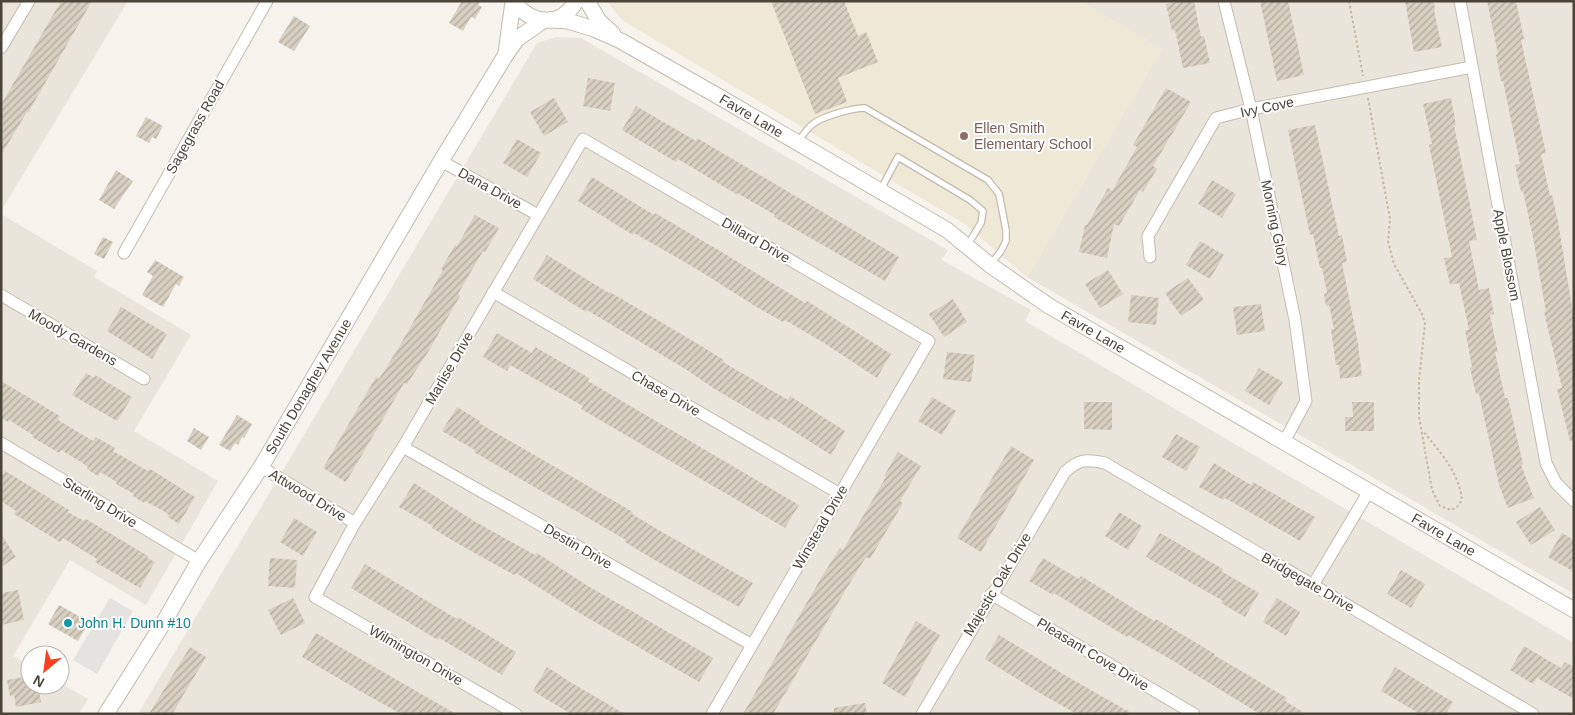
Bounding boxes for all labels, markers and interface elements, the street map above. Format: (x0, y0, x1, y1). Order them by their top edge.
street label: Sagegrass Road (163, 78, 227, 176)
street label: Favre Lane (717, 91, 786, 141)
street label: Ivy Cove (1239, 93, 1296, 120)
place label: Ellen Smith Elementary School (974, 120, 1092, 152)
marker: Ellen Smith Elementary School (958, 130, 970, 142)
street label: Dana Drive (455, 164, 525, 212)
street label: Morning Glory (1258, 178, 1292, 268)
street label: Apple Blossom (1490, 208, 1524, 302)
street label: Dillard Drive (719, 214, 793, 266)
street label: Moody Gardens (26, 305, 120, 369)
street label: Favre Lane (1059, 307, 1128, 356)
street label: South Donaghey Avenue (262, 316, 355, 457)
street label: Marlise Drive (422, 328, 476, 407)
street label: Chase Drive (629, 367, 704, 419)
street label: Attwood Drive (267, 466, 350, 524)
street label: Sterling Drive (60, 474, 140, 531)
street label: Winstead Drive (789, 482, 851, 572)
street label: Favre Lane (1409, 510, 1479, 559)
street label: Destin Drive (541, 520, 615, 572)
street label: Majestic Oak Drive (960, 529, 1034, 638)
street label: Bridgegate Drive (1259, 549, 1357, 615)
street label: Pleasant Cove Drive (1034, 614, 1152, 694)
place label: John H. Dunn #10 (78, 615, 191, 631)
marker: John H. Dunn #10 (62, 617, 74, 629)
street label: Wilmington Drive (366, 622, 466, 688)
north arrow (20, 645, 70, 695)
text: N (30, 672, 47, 691)

